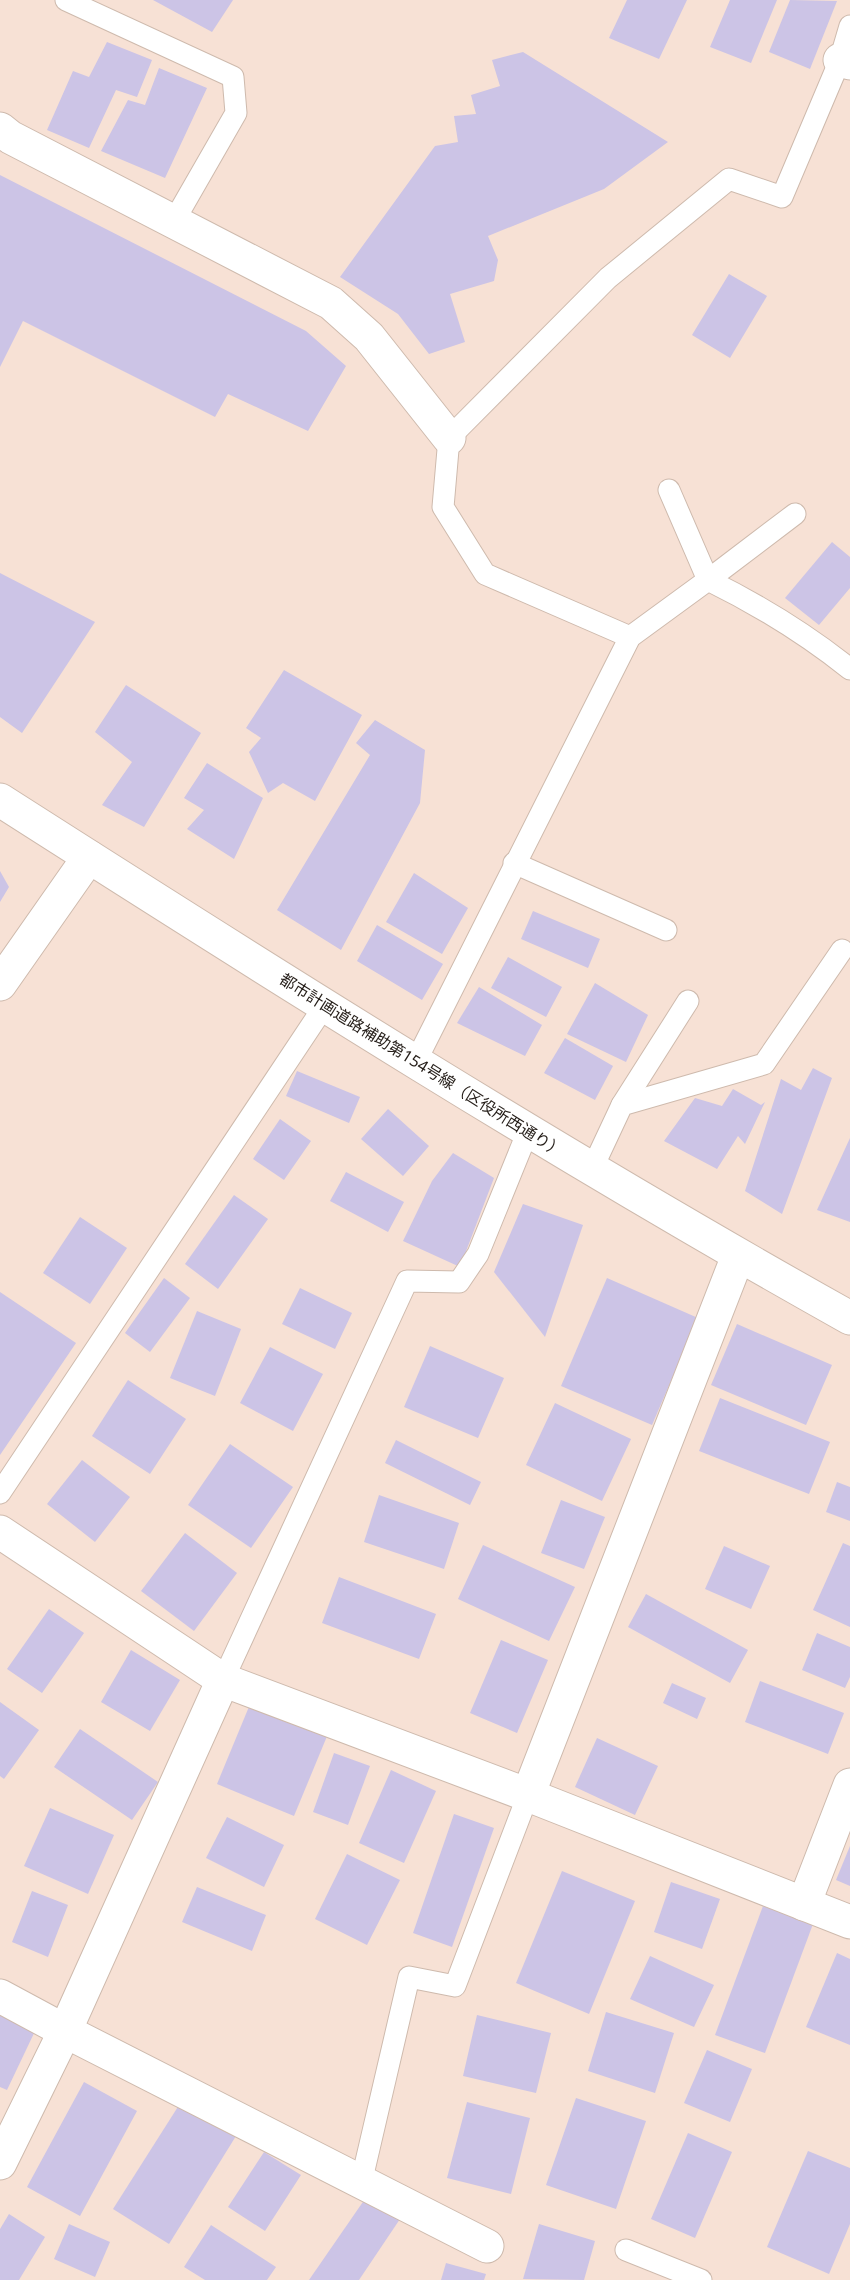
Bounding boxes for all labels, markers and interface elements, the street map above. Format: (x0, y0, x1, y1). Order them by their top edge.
street label: 都市計画道路補助第154号線（区役所西通り） (276, 968, 568, 1162)

